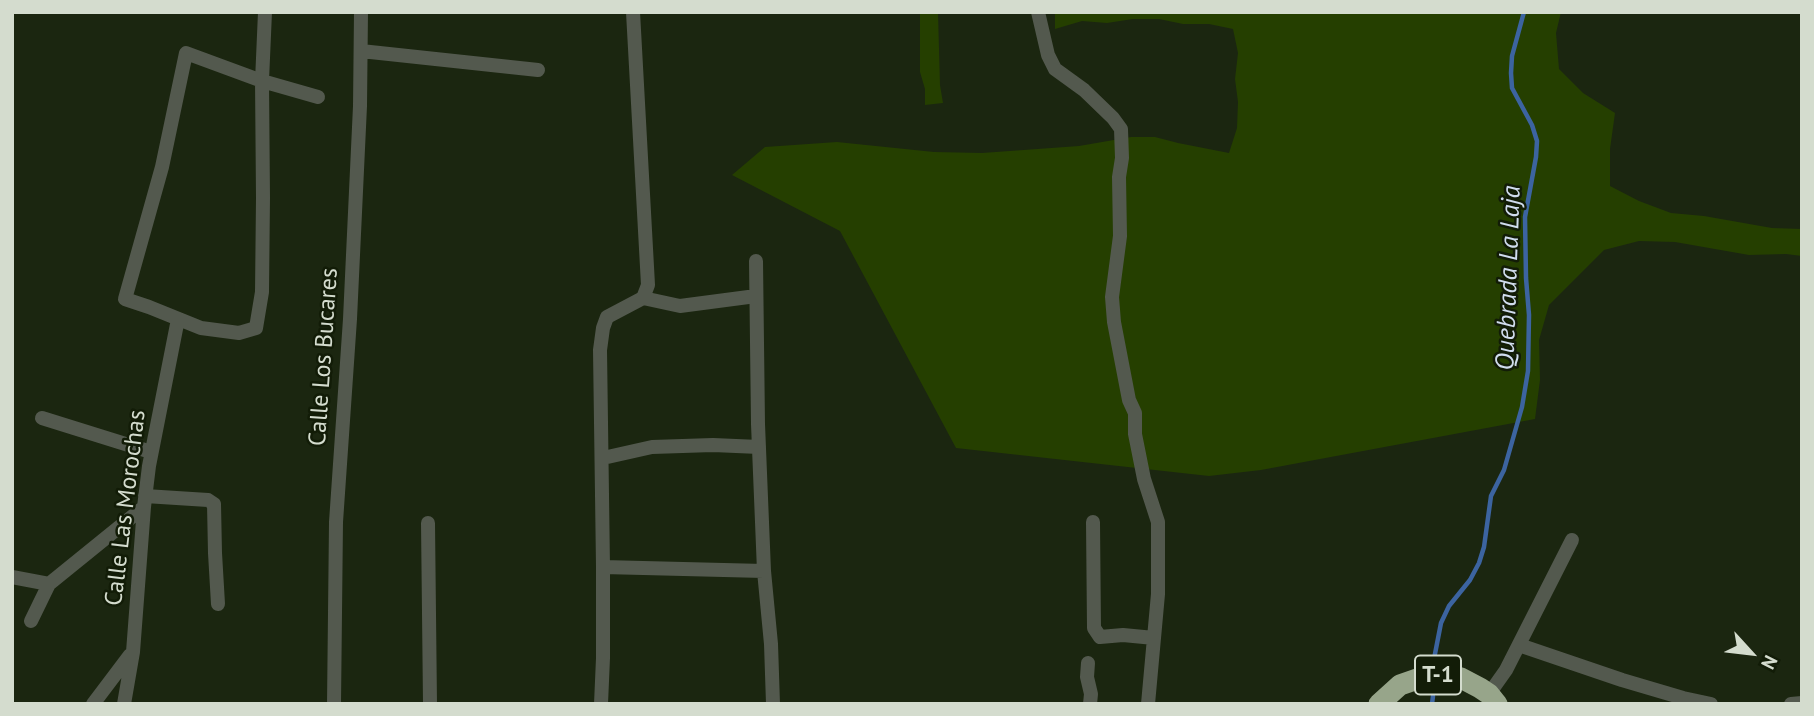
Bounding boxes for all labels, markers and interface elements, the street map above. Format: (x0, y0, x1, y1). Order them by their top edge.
water label: Quebrada La Laja (1490, 185, 1528, 371)
street label: Calle Los Bucares (303, 267, 345, 447)
street label: Calle Las Morochas (100, 408, 152, 608)
north arrow (1716, 618, 1786, 688)
text: N (1756, 652, 1783, 674)
road number: T-1 (1415, 656, 1461, 694)

